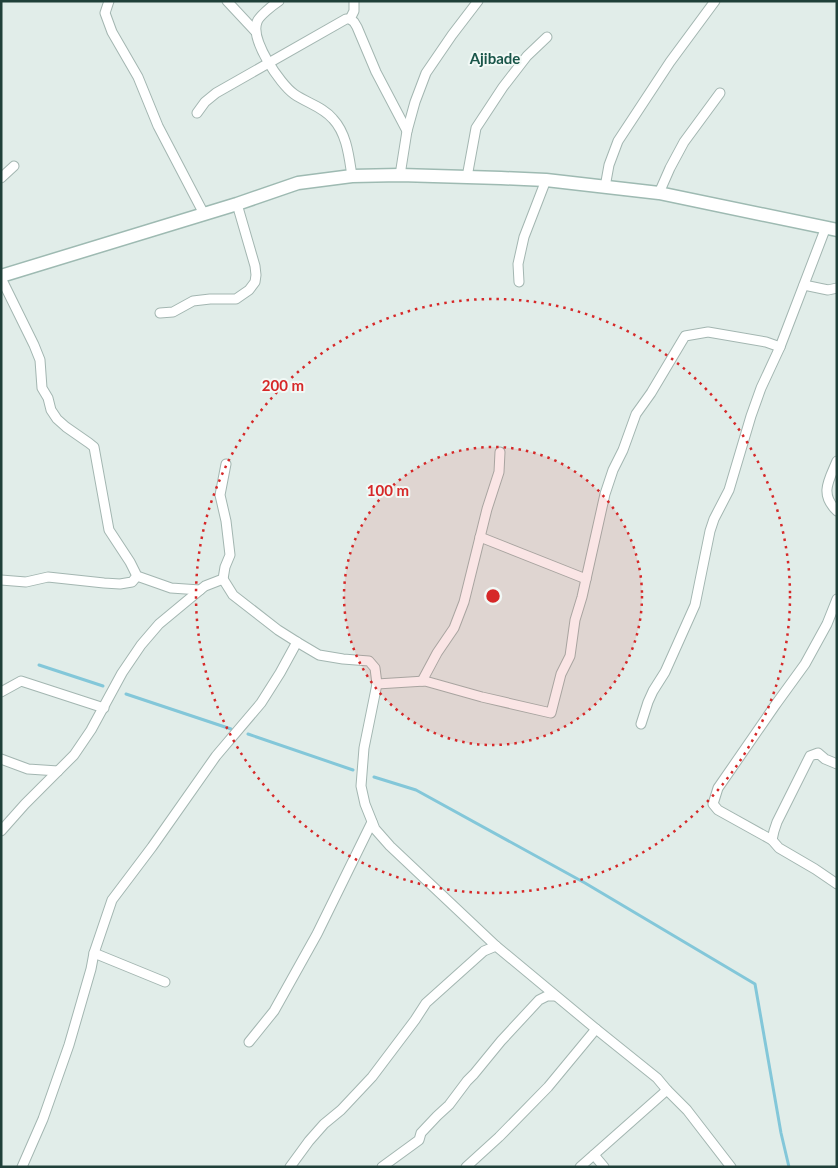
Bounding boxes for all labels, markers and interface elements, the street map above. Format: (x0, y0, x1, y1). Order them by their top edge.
district label: Ajibade (469, 49, 520, 67)
text: 200 m (262, 376, 304, 394)
text: 100 m (367, 481, 409, 499)
centre of rings (484, 587, 502, 605)

